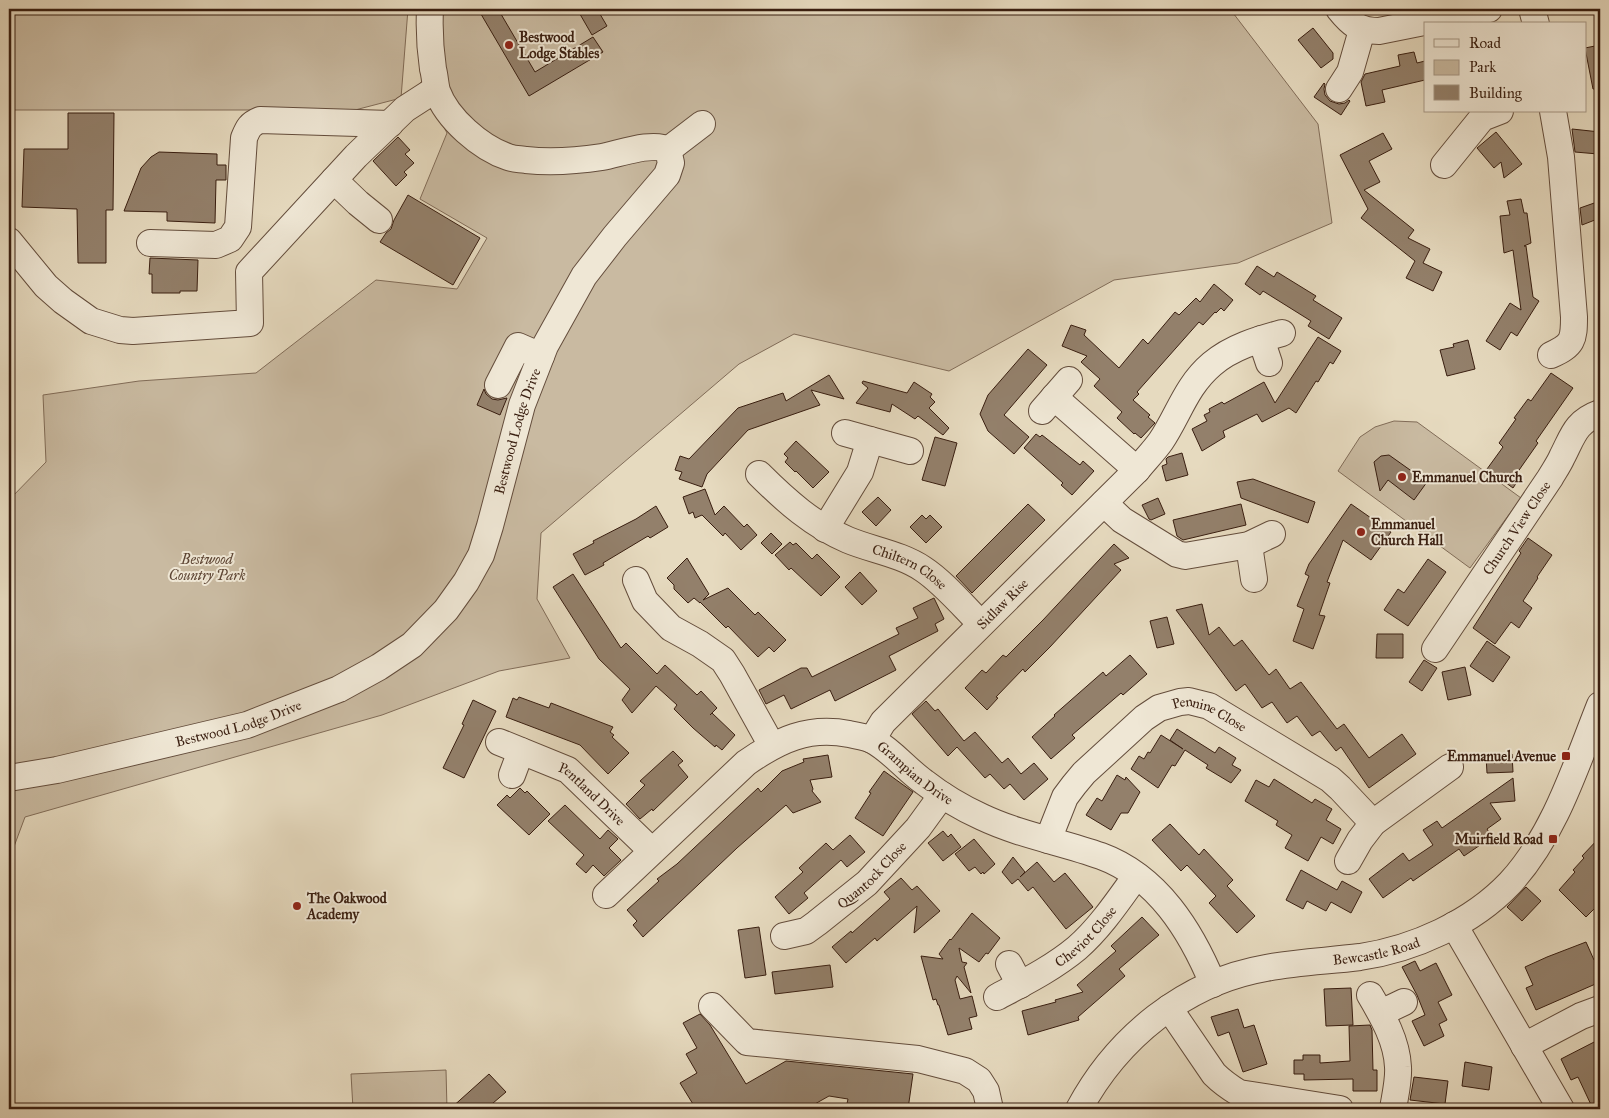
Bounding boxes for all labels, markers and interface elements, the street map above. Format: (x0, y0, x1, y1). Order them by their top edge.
legend (1424, 22, 1586, 112)
place label: Bestwood Lodge Stables (519, 29, 599, 63)
text: Road (1469, 34, 1501, 52)
marker: Bestwood Lodge Stables (503, 39, 515, 51)
text: Park (1469, 58, 1496, 76)
text: Building (1469, 84, 1523, 102)
street label: Bestwood Lodge Drive (490, 366, 544, 496)
place label: Emmanuel Church (1412, 469, 1523, 486)
marker: Emmanuel Church (1396, 471, 1408, 483)
street label: Church View Close (1479, 477, 1554, 578)
place label: Emmanuel Church Hall (1371, 516, 1444, 549)
marker: Emmanuel Church Hall (1355, 526, 1367, 538)
street label: Chiltern Close (870, 540, 951, 593)
park label: Bestwood Country Park (169, 551, 246, 584)
street label: Sidlaw Rise (973, 575, 1032, 633)
street label: Pennine Close (1170, 692, 1250, 735)
street label: Bestwood Lodge Drive (174, 696, 304, 750)
street label: Grampian Drive (874, 737, 956, 808)
place label: Emmanuel Avenue (1447, 748, 1556, 765)
marker: Emmanuel Avenue (1560, 750, 1572, 762)
street label: Pentland Drive (556, 759, 629, 829)
place label: Muirfield Road (1455, 831, 1544, 848)
marker: Muirfield Road (1547, 833, 1559, 845)
street label: Quantock Close (834, 838, 910, 912)
place label: The Oakwood Academy (306, 890, 388, 924)
marker: The Oakwood Academy (291, 900, 303, 912)
street label: Cheviot Close (1051, 902, 1120, 971)
street label: Bewcastle Road (1332, 933, 1422, 968)

